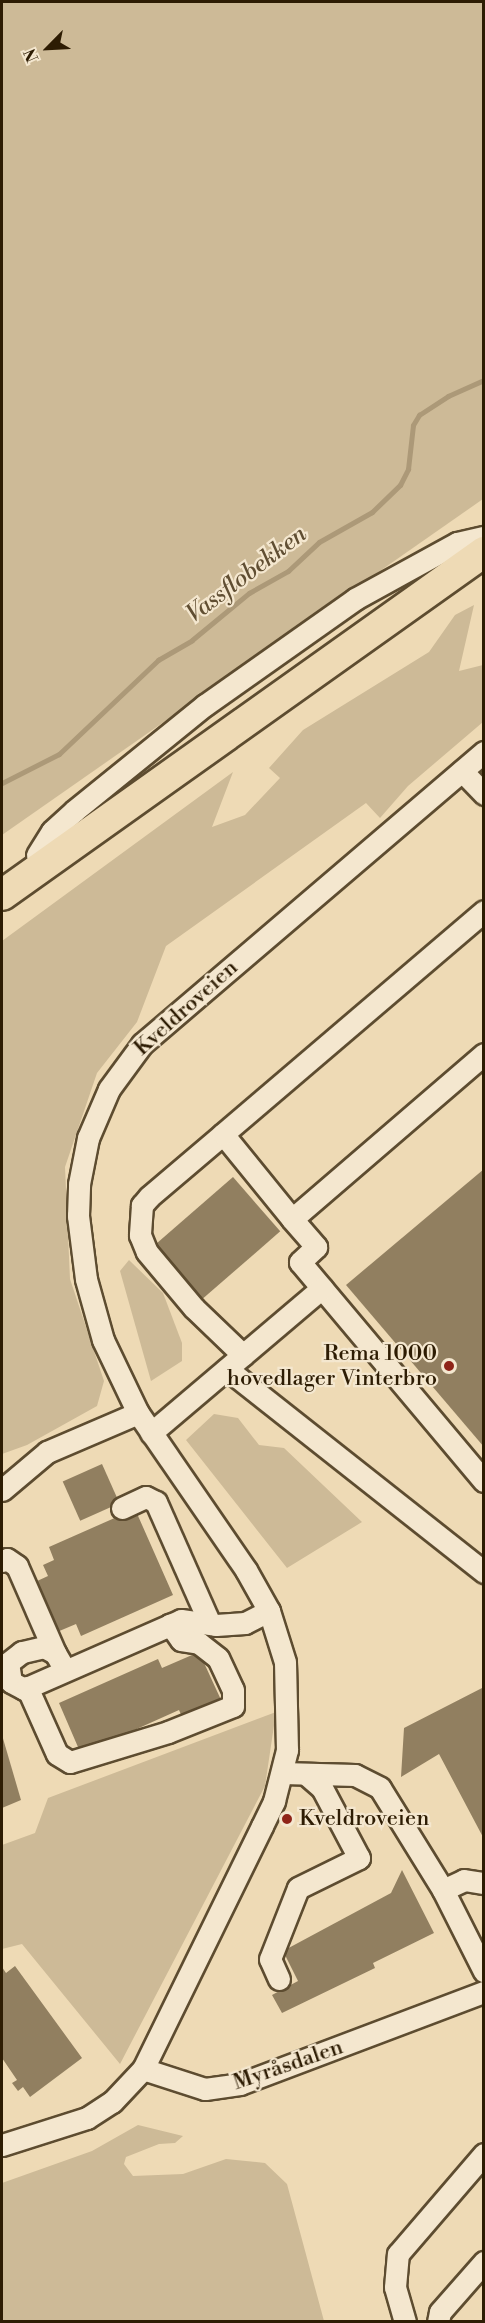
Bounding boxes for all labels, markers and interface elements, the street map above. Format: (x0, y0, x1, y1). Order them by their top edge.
north arrow (18, 18, 78, 78)
text: N (20, 45, 43, 65)
water label: Vassflobekken (181, 520, 313, 630)
street label: Kveldroveien (129, 955, 243, 1061)
place label: Rema 1000 hovedlager Vinterbro (227, 1340, 437, 1392)
marker: Rema 1000 hovedlager Vinterbro (442, 1359, 456, 1373)
place label: Kveldroveien (299, 1806, 429, 1832)
marker: Kveldroveien (280, 1812, 294, 1826)
street label: Myråsdalen (229, 2034, 347, 2096)

